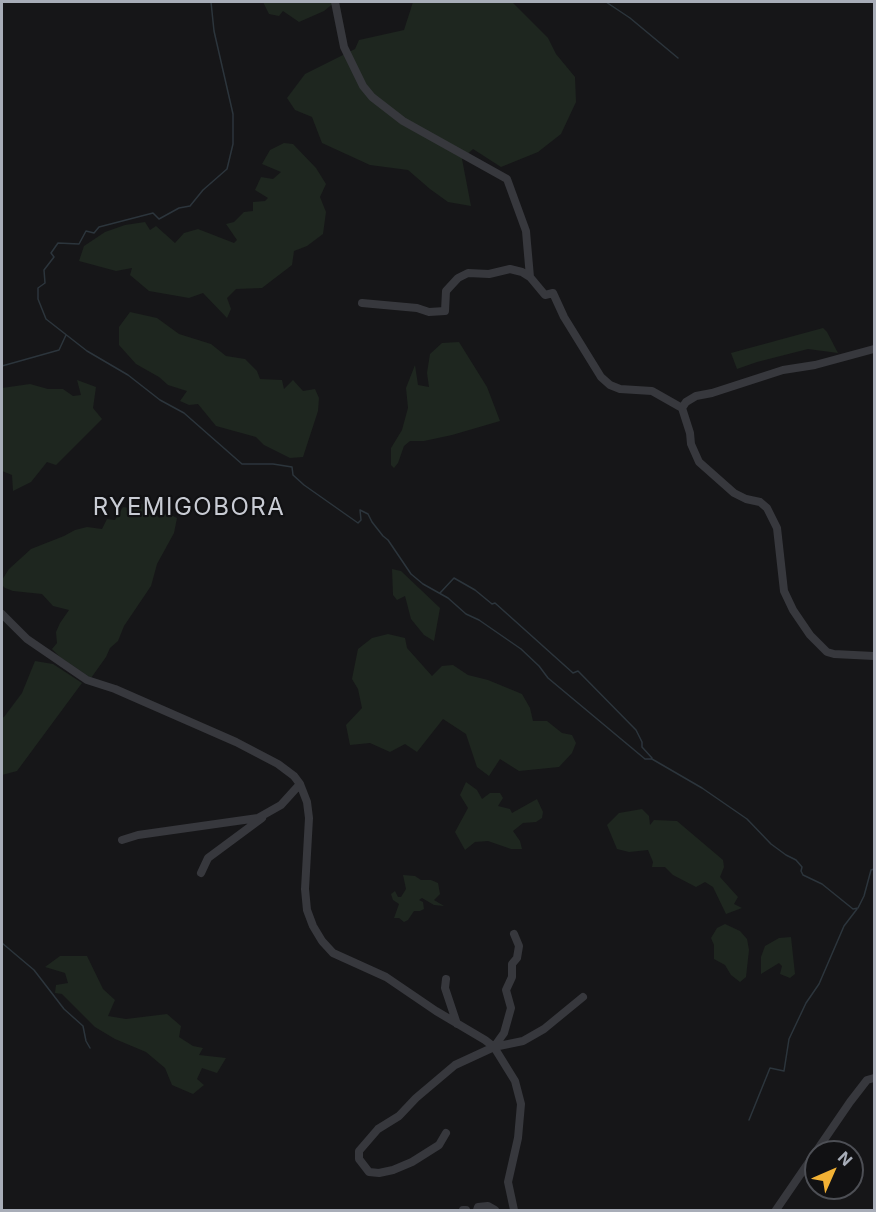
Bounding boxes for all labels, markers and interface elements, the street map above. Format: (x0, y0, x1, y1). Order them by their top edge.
district label: RYEMIGOBORA (93, 494, 285, 522)
north arrow (804, 1140, 864, 1200)
text: N (834, 1147, 857, 1170)

